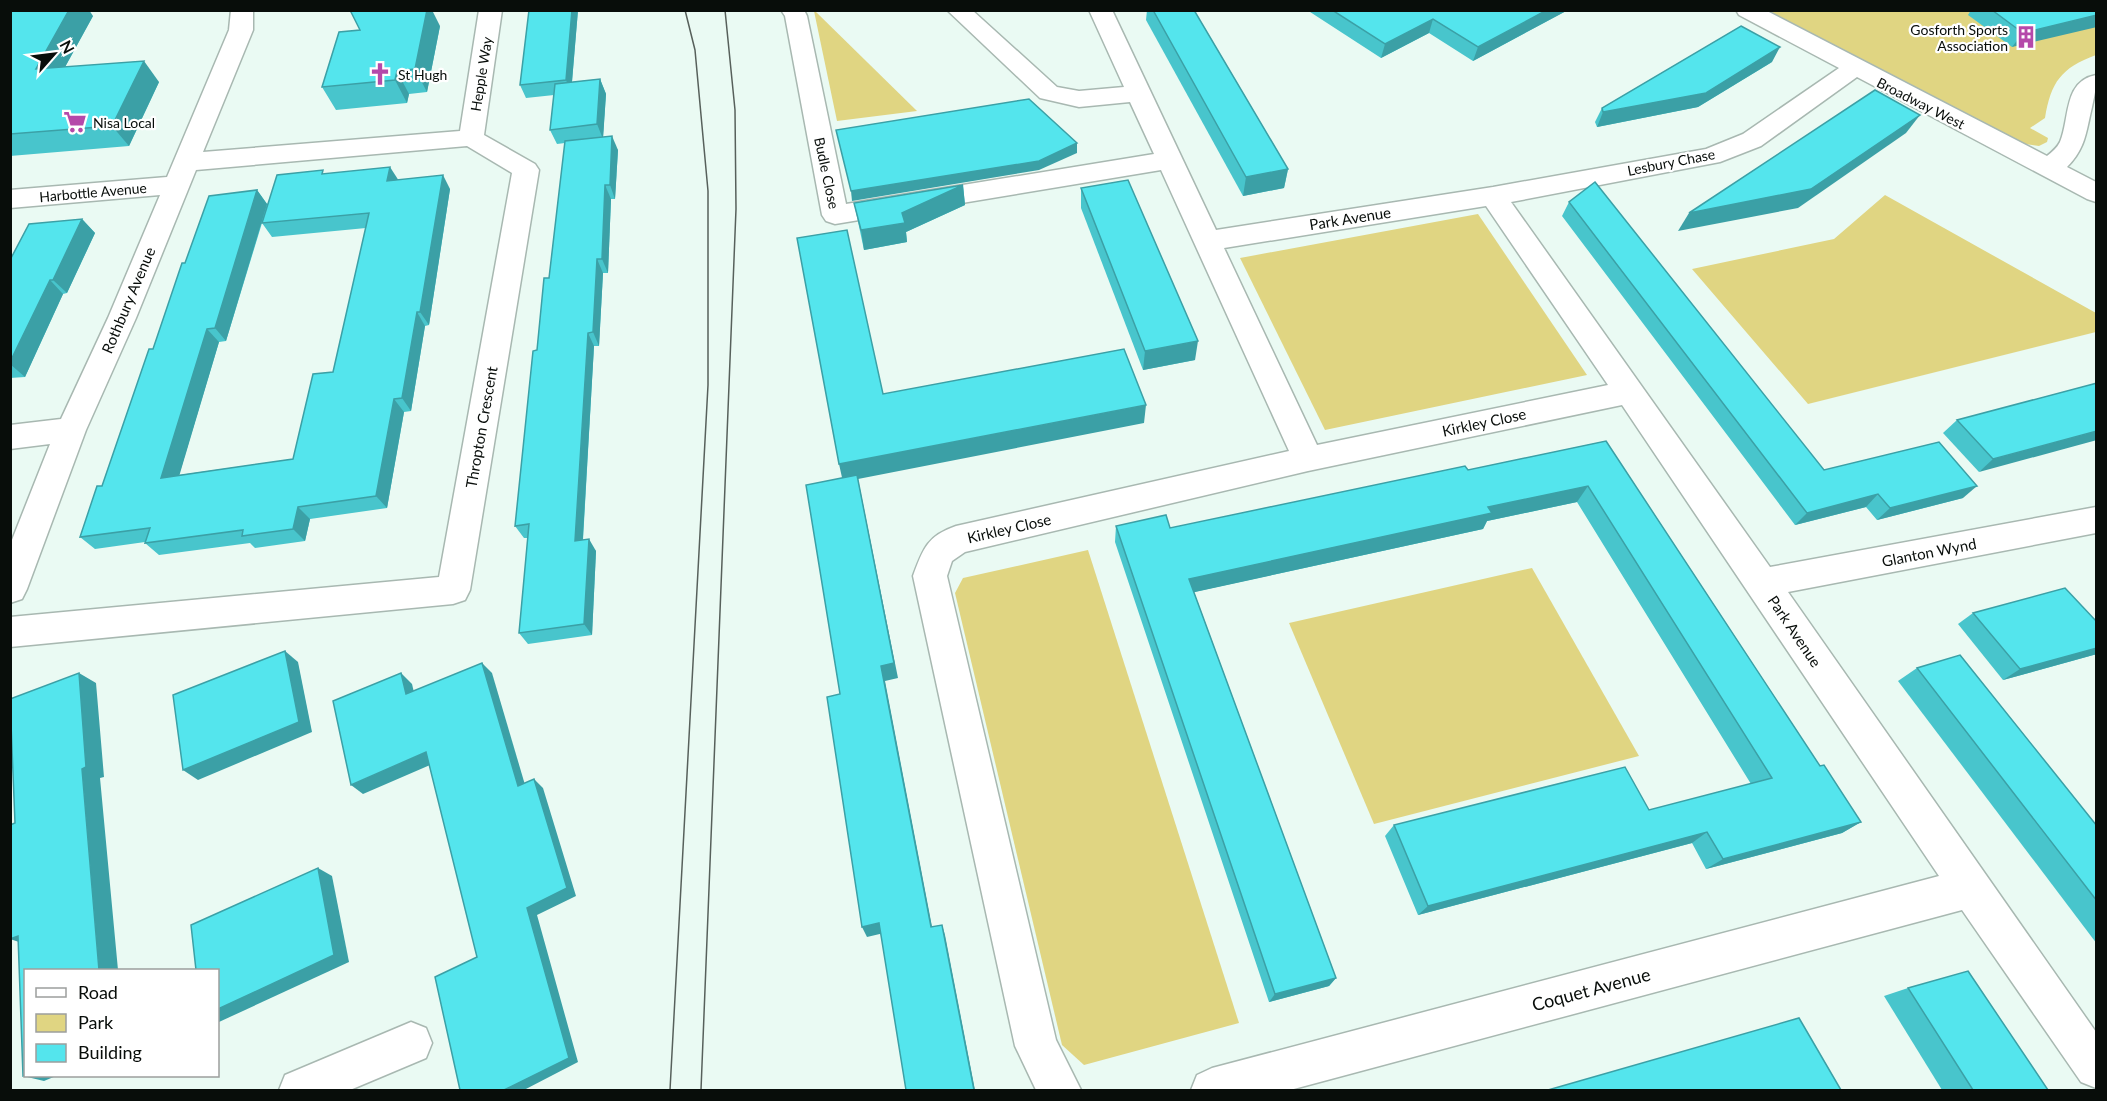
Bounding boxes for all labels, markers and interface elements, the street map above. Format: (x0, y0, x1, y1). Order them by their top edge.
place label: Gosforth Sports Association (1910, 21, 2008, 54)
north arrow (24, 24, 84, 84)
building icon: Gosforth Sports Association (2013, 24, 2039, 50)
street label: Hepple Way (467, 35, 495, 113)
text: N (56, 37, 79, 57)
church icon: St Hugh (367, 61, 393, 87)
place label: St Hugh (398, 66, 447, 83)
street label: Broadway West (1874, 74, 1968, 132)
supermarket icon: Nisa Local (62, 109, 88, 135)
place label: Nisa Local (93, 114, 155, 131)
street label: Budle Close (811, 136, 843, 210)
street label: Lesbury Chase (1626, 145, 1716, 179)
street label: Harbottle Avenue (39, 179, 147, 205)
street label: Park Avenue (1308, 203, 1392, 233)
street label: Rothbury Avenue (98, 244, 159, 356)
street label: Thropton Crescent (461, 364, 501, 489)
street label: Kirkley Close (1440, 404, 1528, 440)
street label: Kirkley Close (965, 510, 1053, 546)
street label: Glanton Wynd (1880, 534, 1978, 570)
street label: Park Avenue (1765, 592, 1826, 670)
street label: Coquet Avenue (1529, 963, 1653, 1015)
legend (24, 969, 219, 1077)
text: Road (78, 981, 118, 1003)
text: Park (78, 1011, 114, 1033)
text: Building (78, 1041, 142, 1063)

